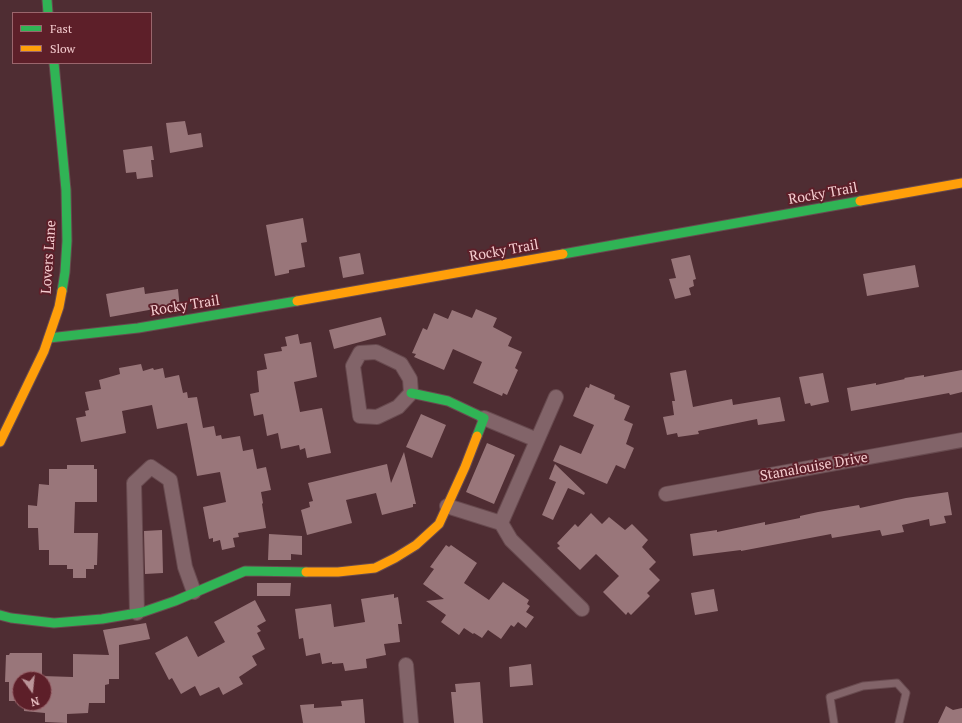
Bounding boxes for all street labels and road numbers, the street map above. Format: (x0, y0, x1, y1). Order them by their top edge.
street label: Rocky Trail (787, 180, 859, 208)
street label: Lovers Lane (38, 219, 60, 295)
street label: Rocky Trail (468, 237, 540, 265)
street label: Rocky Trail (149, 292, 221, 320)
street label: Stanalouise Drive (759, 449, 869, 485)

